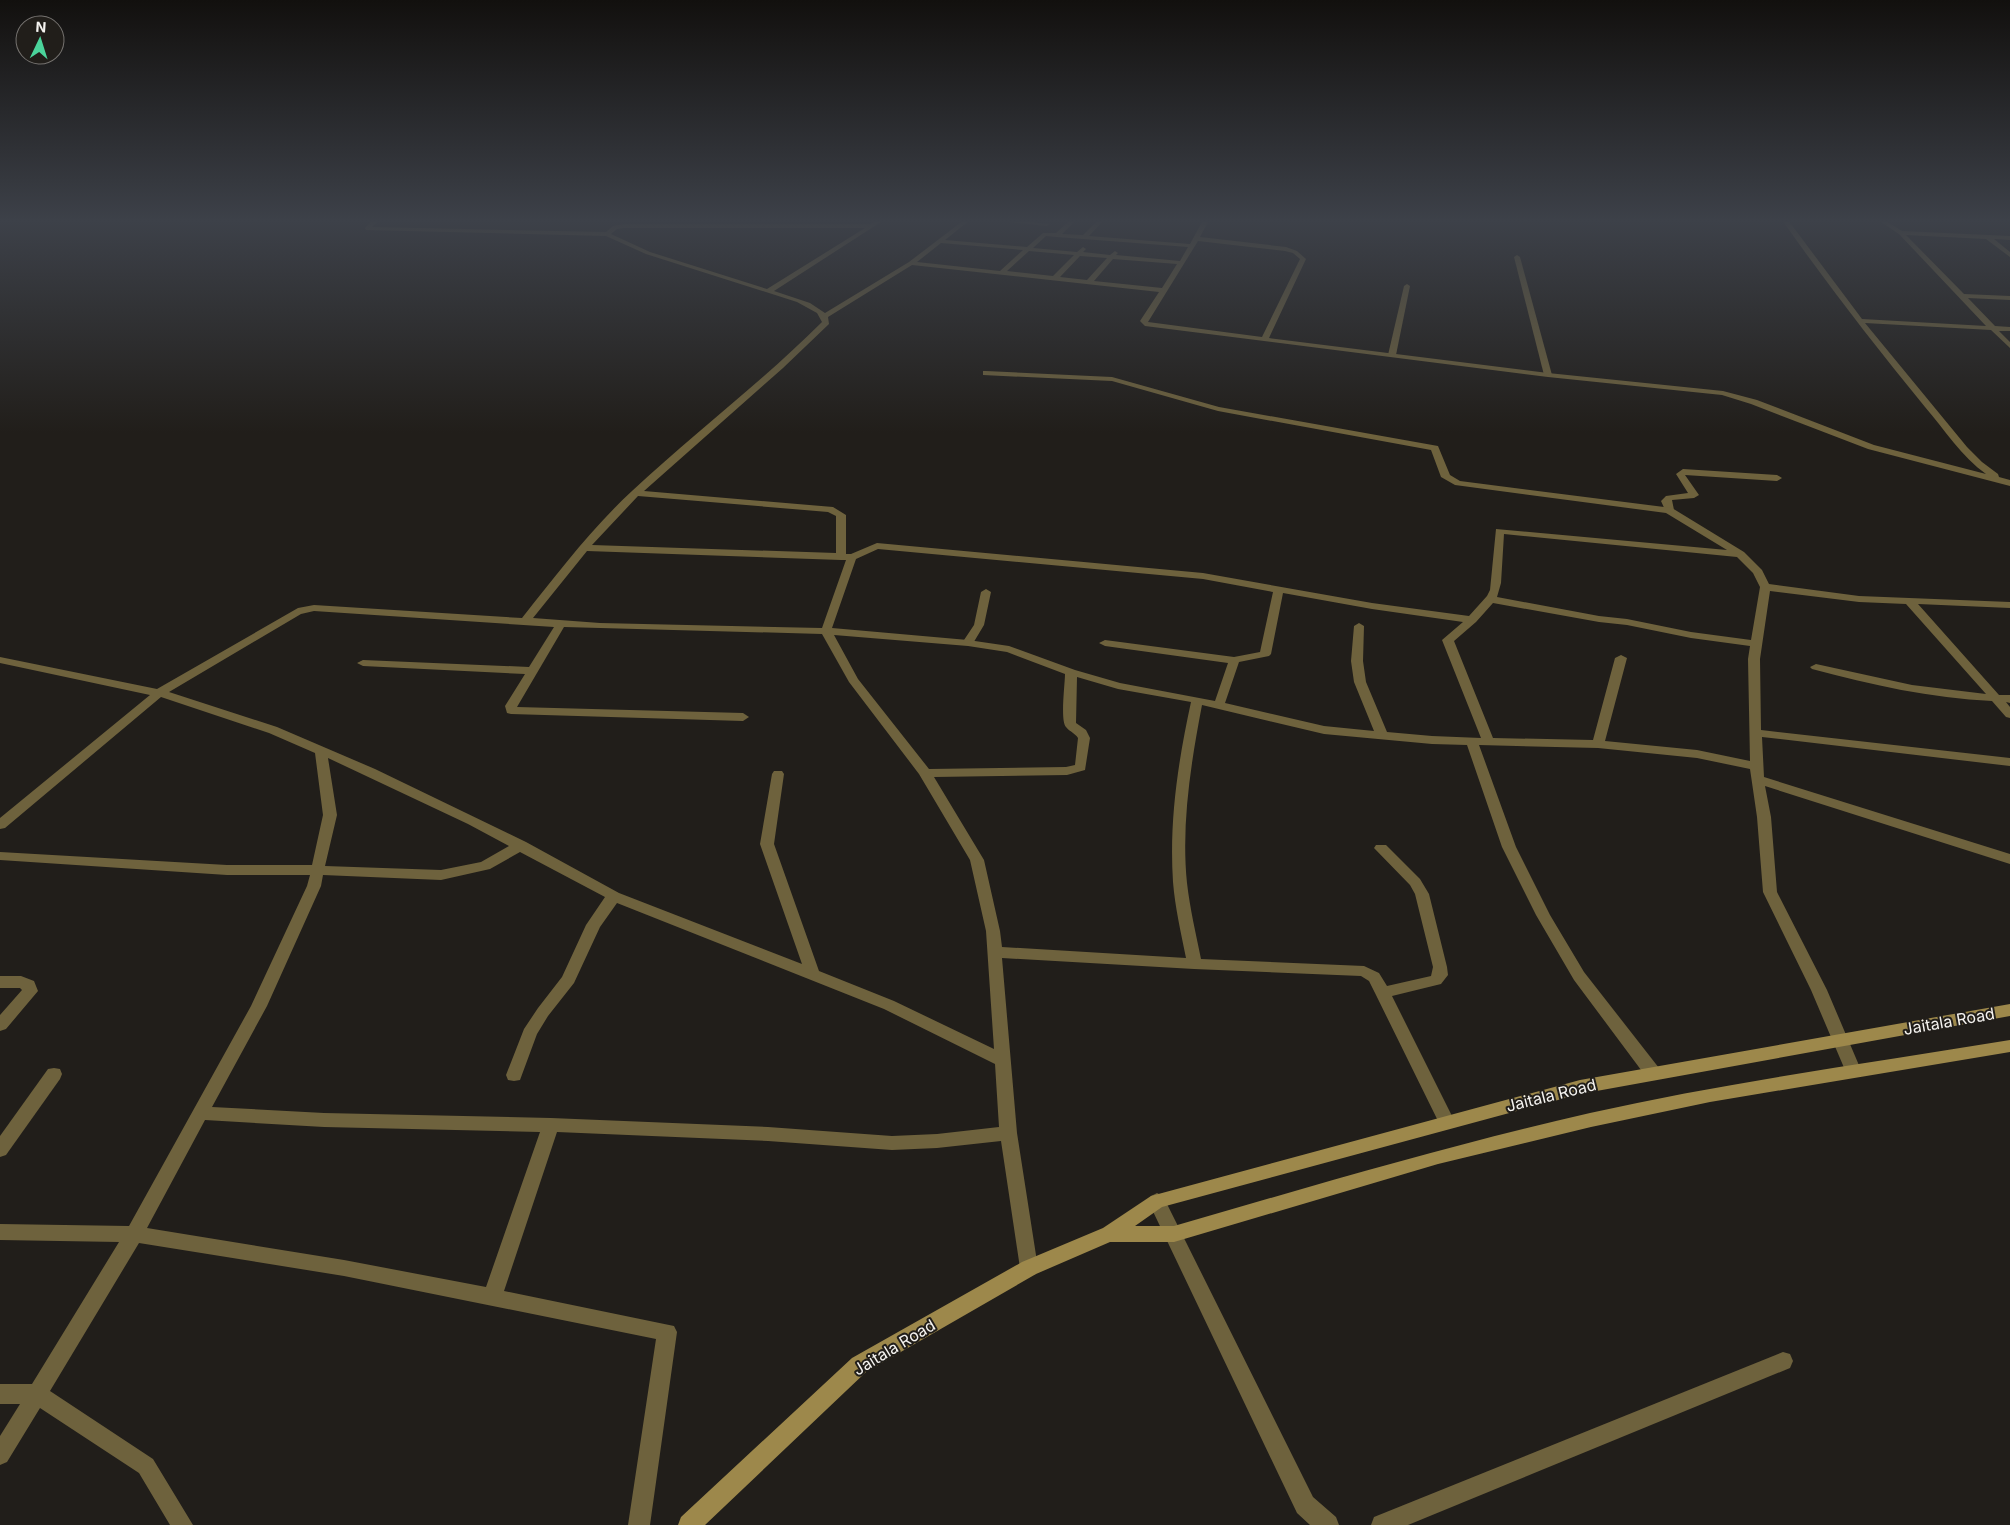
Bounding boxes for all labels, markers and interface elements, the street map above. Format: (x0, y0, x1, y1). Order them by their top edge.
north arrow (15, 15, 65, 65)
text: N (35, 18, 47, 35)
street label: Jaitala Road (1902, 1003, 1996, 1039)
street label: Jaitala Road (1504, 1074, 1598, 1116)
street label: Jaitala Road (849, 1315, 939, 1379)

